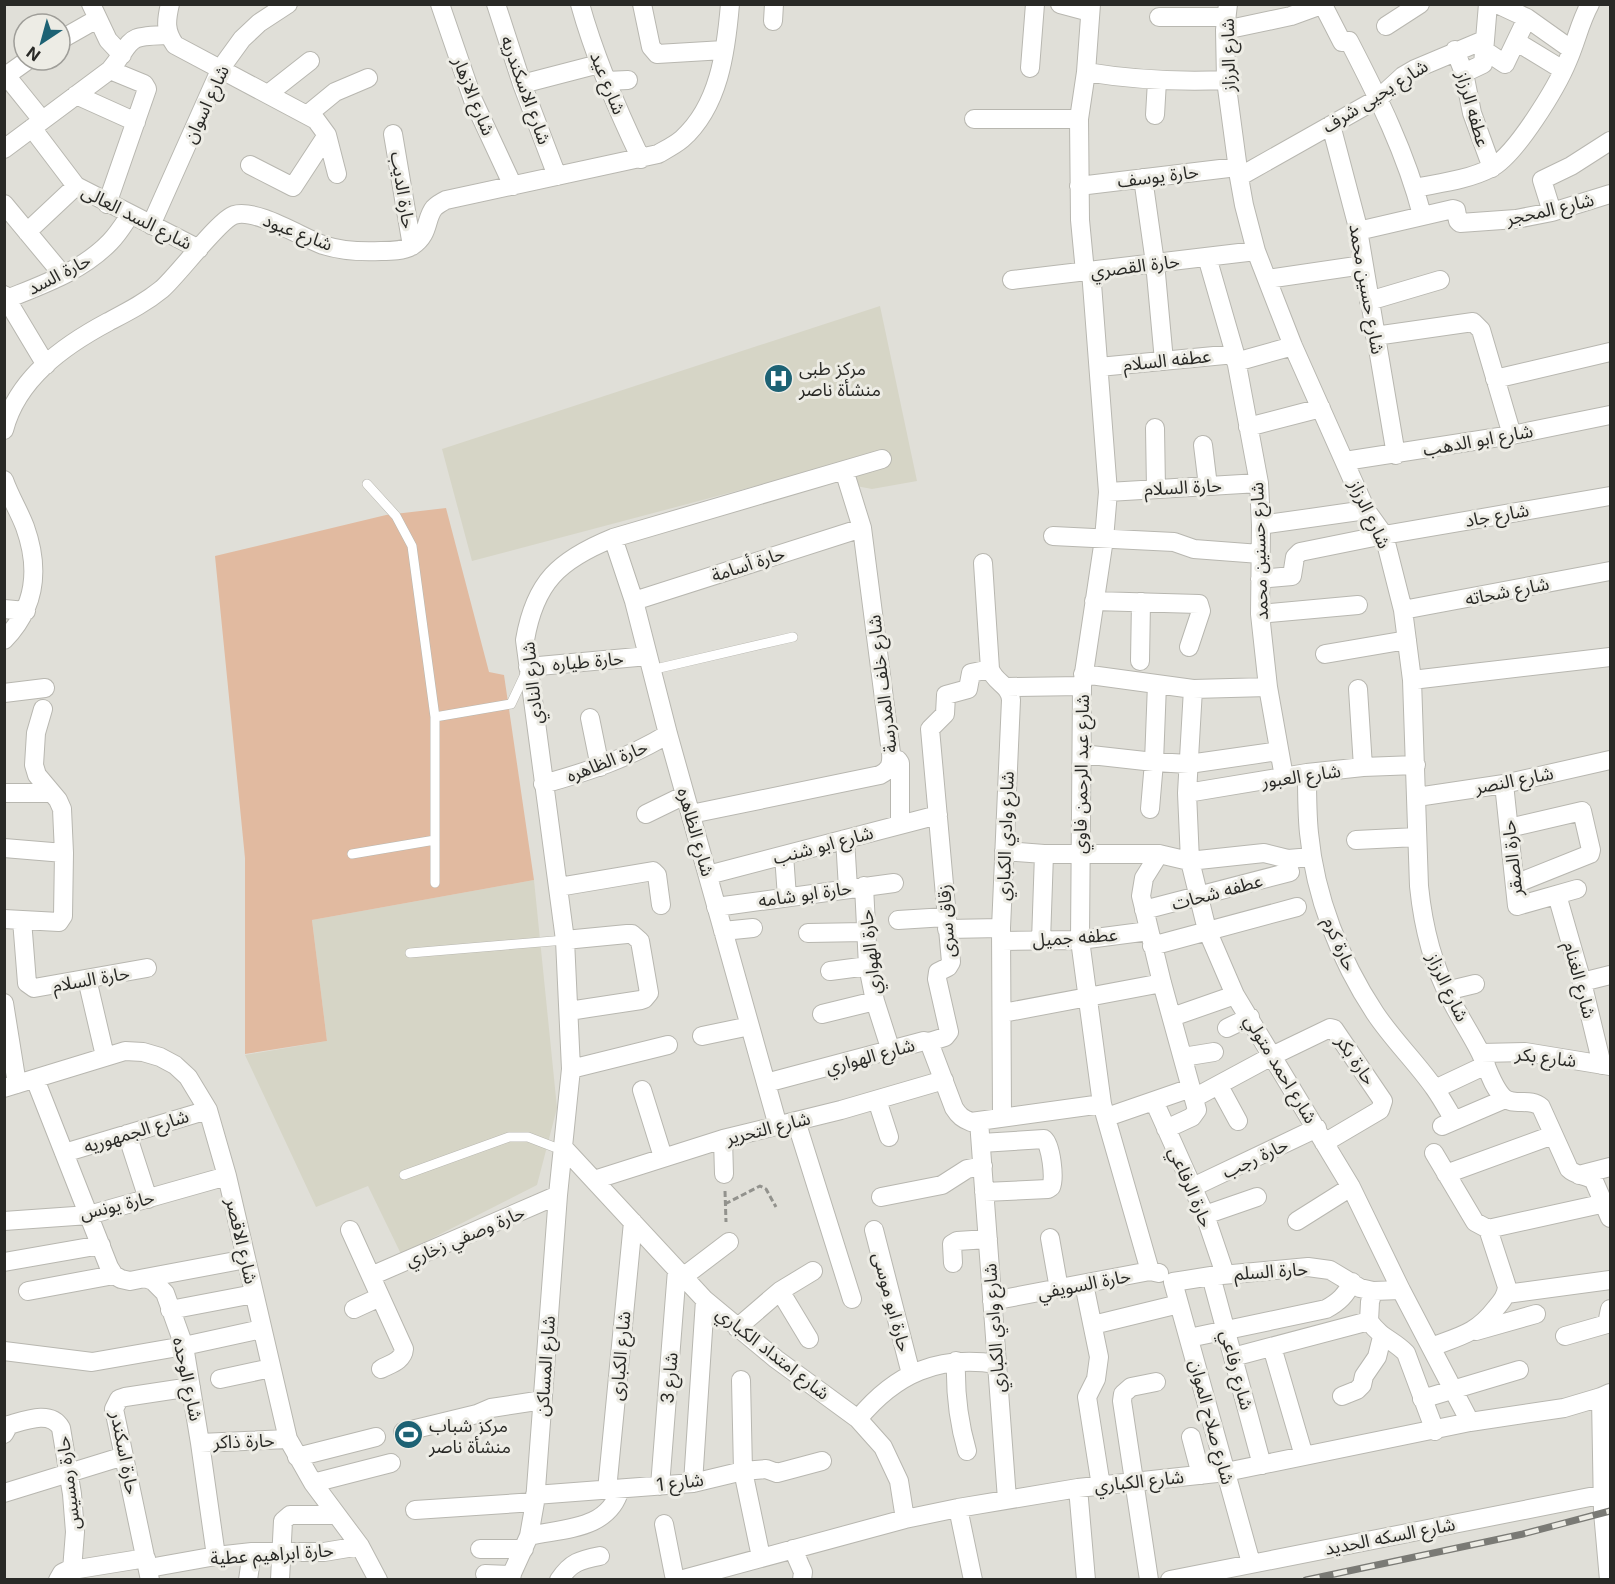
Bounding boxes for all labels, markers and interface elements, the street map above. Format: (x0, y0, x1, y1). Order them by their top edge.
north arrow (12, 12, 72, 72)
street label: شارع الرزاز (1217, 18, 1243, 93)
street label: شارع الاسكندريه (493, 33, 555, 149)
text: N (22, 42, 44, 66)
street label: شارع عيد (582, 49, 630, 119)
street label: شارع الازهار (445, 53, 499, 140)
street label: شارع يحيى شرف (1318, 55, 1434, 140)
street label: شارع اسوان (179, 62, 237, 148)
street label: عطفه الرزاز (1451, 68, 1494, 150)
street label: حارة الديب (386, 150, 419, 230)
street label: حارة يوسف (1116, 161, 1200, 192)
street label: شارع السد العالى (77, 180, 195, 257)
street label: شارع المحجر (1503, 189, 1597, 233)
street label: شارع عبود (259, 209, 336, 259)
street label: شارع حسين محمد (1341, 222, 1389, 356)
street label: حارة السد (24, 249, 94, 300)
street label: حارة القصري (1089, 250, 1181, 285)
street label: عطفه السلام (1122, 345, 1212, 379)
place label: مركز طبى منشأة ناصر (798, 358, 881, 401)
hospital icon: مركز طبى منشأة ناصر (762, 362, 794, 394)
street label: شارع ابو الدهب (1421, 420, 1535, 464)
street label: حارة السلام (1144, 474, 1223, 504)
street label: شارع الرزاز (1341, 475, 1395, 553)
street label: شارع حسنين محمد (1246, 482, 1276, 620)
street label: شارع جاد (1463, 499, 1531, 535)
street label: حارة أسامة (709, 542, 788, 587)
street label: شارع شحاته (1463, 573, 1552, 613)
street label: شارع خلف المدرسة (863, 613, 905, 754)
street label: شارع النادي (517, 640, 551, 725)
street label: حارة طياره (552, 647, 625, 676)
street label: شارع عبد الرحمن فاوي (1069, 694, 1097, 854)
street label: حارة الظاهره (564, 736, 651, 787)
street label: شارع العبور (1259, 760, 1343, 796)
street label: شارع النصر (1472, 762, 1556, 802)
street label: شارع وادي الكباري (992, 771, 1022, 901)
street label: شارع الظاهره (669, 785, 719, 880)
street label: حارة الصقر (1498, 819, 1528, 898)
street label: شارع ابو شنب (771, 822, 876, 872)
street label: عطفه شحات (1169, 870, 1265, 914)
street label: حارة ابو شامه (757, 877, 853, 912)
street label: زقاق سرى (933, 884, 960, 958)
street label: حارة الهواري (855, 908, 888, 995)
street label: حارة كرم (1316, 914, 1361, 976)
street label: عطفه جميل (1032, 924, 1118, 951)
street label: شارع الغنام (1556, 939, 1600, 1022)
street label: شارع الرزاز (1419, 948, 1473, 1026)
street label: حارة السلام (51, 962, 132, 1000)
street label: شارع احمد متولي (1237, 1011, 1322, 1129)
street label: حارة بكر (1330, 1030, 1380, 1089)
street label: شارع الهواري (823, 1034, 918, 1082)
street label: شارع بكر (1513, 1043, 1578, 1075)
street label: شارع الجمهوريه (81, 1105, 192, 1161)
street label: شارع التحرير (723, 1107, 813, 1153)
street label: حارة رجب (1219, 1134, 1292, 1183)
street label: حارة الرفاعي (1162, 1144, 1217, 1232)
street label: حارة يونس (78, 1186, 156, 1225)
street label: شارع الاقصر (218, 1195, 262, 1287)
street label: حارة وصفي زخاري (402, 1201, 529, 1274)
street label: حارة ابو موسى (868, 1250, 915, 1354)
street label: حارة السلم (1233, 1258, 1309, 1287)
street label: شارع وادي الكباري (979, 1262, 1013, 1393)
street label: حارة السويفي (1036, 1265, 1133, 1306)
street label: شارع امتداد الكباري (710, 1302, 834, 1407)
street label: شارع الكبارى (606, 1310, 638, 1402)
street label: شارع المساكن (531, 1315, 563, 1417)
street label: شارع رفاعي (1212, 1328, 1258, 1413)
street label: شارع الوحده (165, 1335, 207, 1424)
street label: شارع 3 (656, 1352, 686, 1405)
street label: شارع صلاح الموان (1181, 1357, 1239, 1488)
street label: حارة اسكندر (106, 1409, 143, 1496)
place label: مركز شباب منشأة ناصر (428, 1415, 511, 1458)
sports icon: مركز شباب منشأة ناصر (392, 1419, 424, 1451)
street label: حارة ذاكر (212, 1429, 275, 1454)
street label: حارة رمسيس (52, 1435, 85, 1531)
street label: شارع الكباري (1093, 1466, 1185, 1500)
street label: شارع 1 (655, 1469, 705, 1499)
street label: شارع السكه الحديد (1323, 1513, 1458, 1563)
street label: حارة ابراهيم عطية (210, 1539, 335, 1572)

